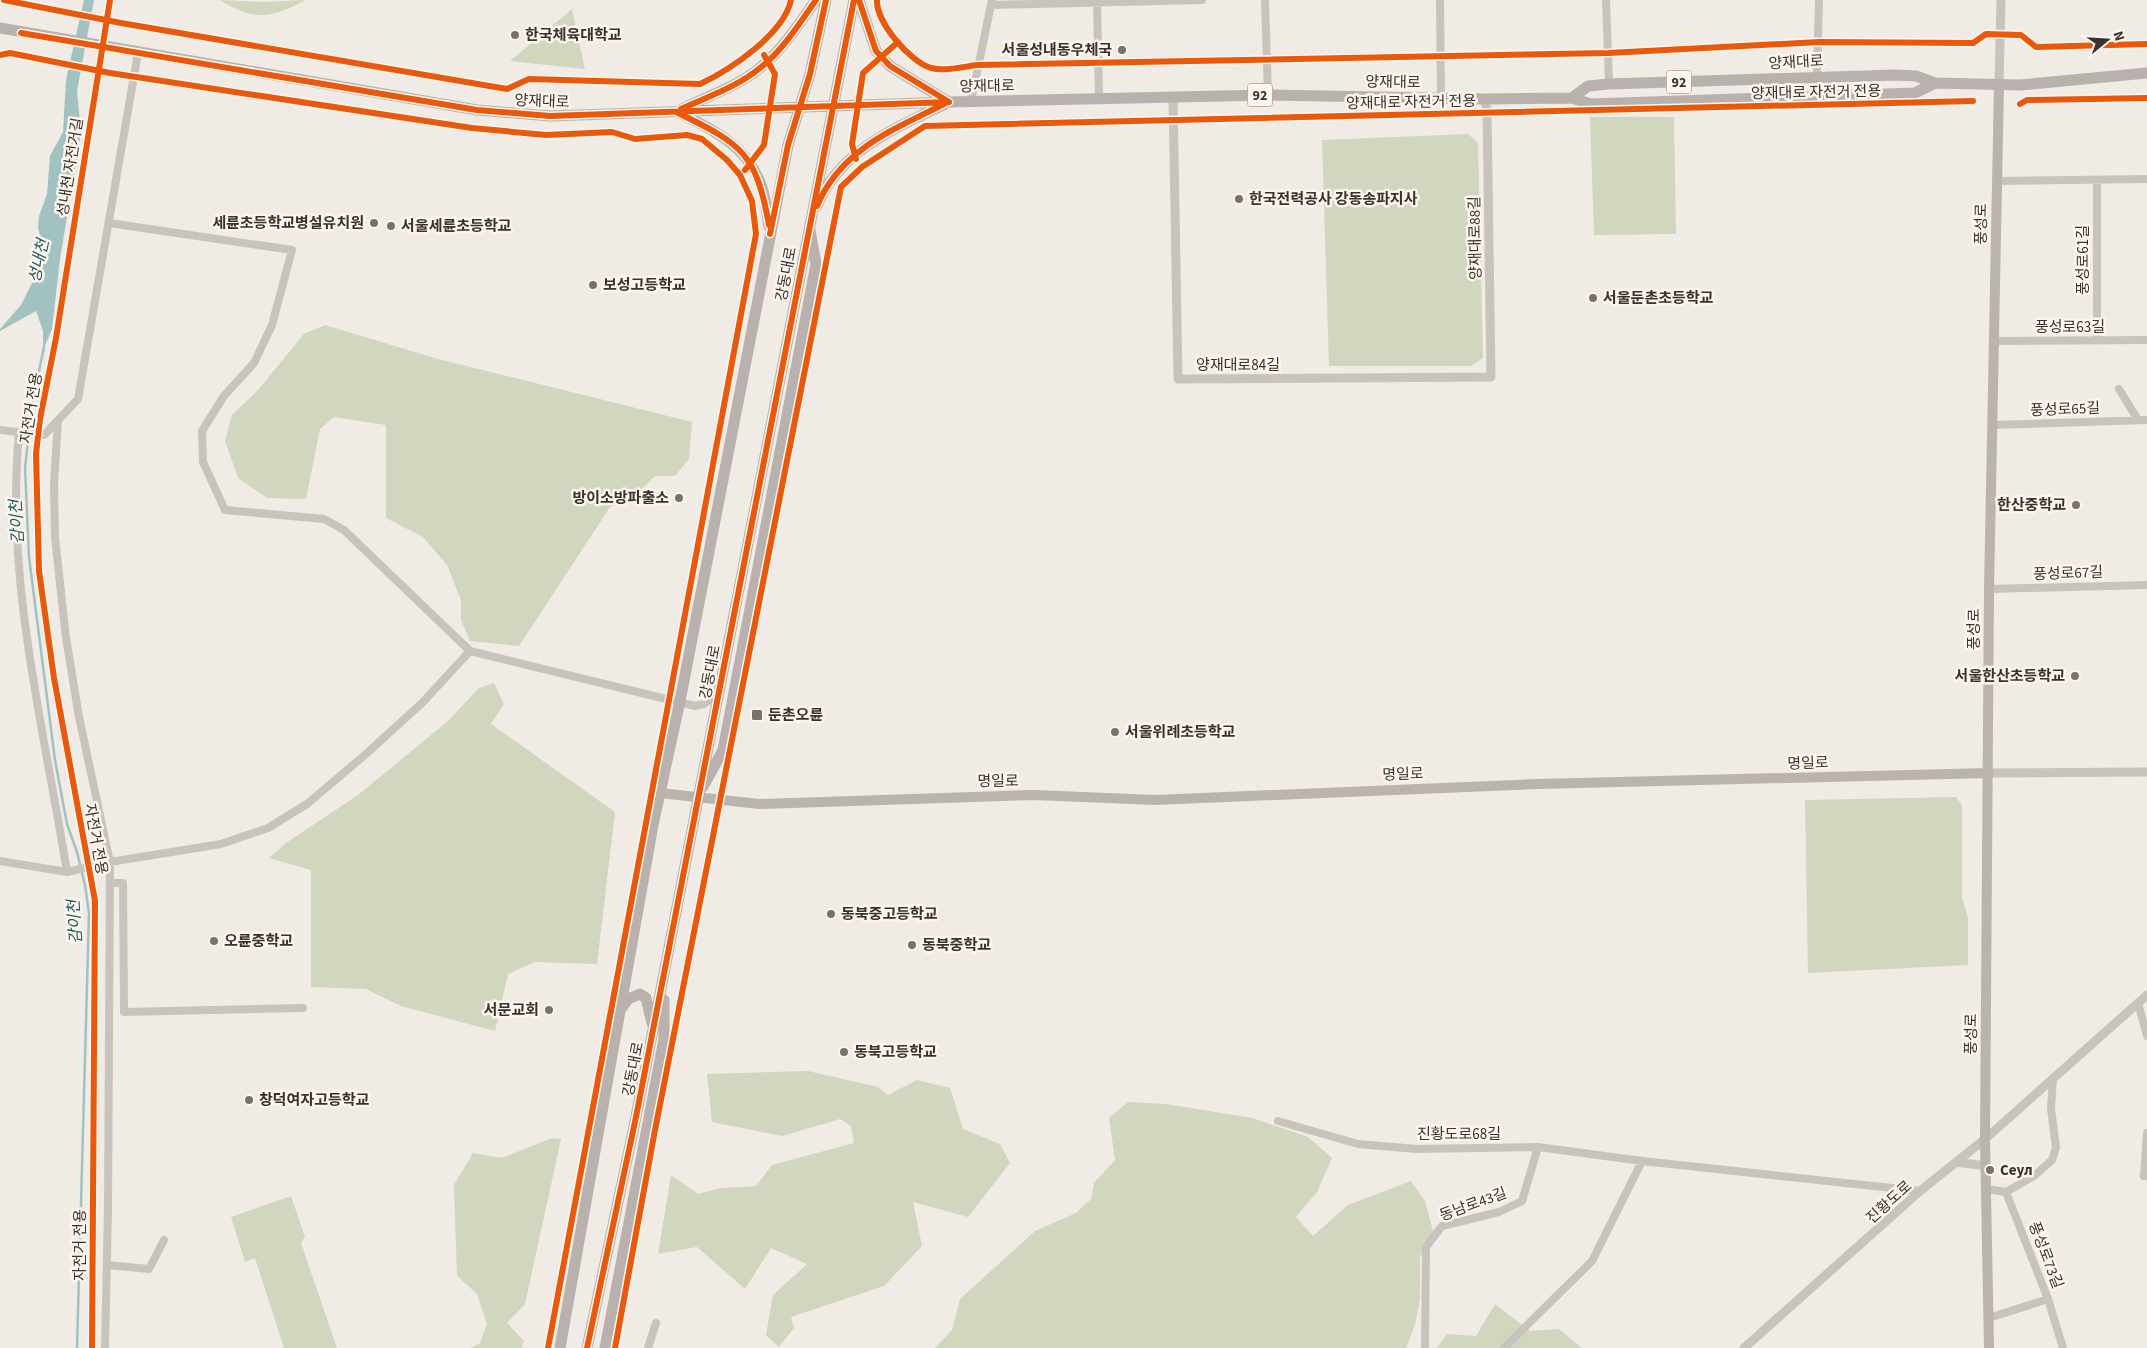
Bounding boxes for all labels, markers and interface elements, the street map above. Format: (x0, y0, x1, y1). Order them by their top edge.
north arrow (2082, 15, 2132, 65)
place label: 한국체육대학교 (525, 25, 622, 46)
marker: 한국체육대학교 (509, 29, 521, 41)
text: N (2107, 29, 2129, 44)
place label: 서울성내동우체국 (1002, 40, 1112, 61)
marker: 서울성내동우체국 (1116, 44, 1128, 56)
street label: 양재대로 (1768, 51, 1824, 74)
road number: 92 (1666, 70, 1692, 94)
street label: 양재대로 (1365, 72, 1421, 93)
street label: 양재대로 (959, 76, 1015, 97)
street label: 양재대로 자전거 전용 (1751, 81, 1881, 104)
road number: 92 (1248, 84, 1272, 106)
street label: 양재대로 (514, 90, 570, 113)
street label: 양재대로 자전거 전용 (1346, 91, 1476, 114)
street label: 성내천 자전거길 (52, 116, 89, 218)
place label: 한국전력공사 강동송파지사 (1249, 189, 1418, 210)
marker: 한국전력공사 강동송파지사 (1233, 193, 1245, 205)
street label: 양재대로88길 (1464, 196, 1487, 280)
street label: 풍성로 (1971, 203, 1992, 245)
place label: 세륜초등학교병설유치원 (212, 213, 364, 234)
place label: 서울세륜초등학교 (401, 216, 512, 237)
marker: 세륜초등학교병설유치원 (368, 217, 380, 229)
marker: 서울세륜초등학교 (385, 220, 397, 232)
street label: 풍성로61길 (2073, 225, 2094, 295)
water label: 성내천 (24, 235, 55, 285)
street label: 강동대로 (771, 245, 802, 303)
place label: 보성고등학교 (603, 275, 686, 296)
marker: 보성고등학교 (587, 279, 599, 291)
place label: 서울둔촌초등학교 (1603, 288, 1714, 309)
marker: 서울둔촌초등학교 (1587, 292, 1599, 304)
street label: 풍성로63길 (2035, 317, 2105, 338)
street label: 양재대로84길 (1196, 355, 1280, 376)
street label: 자전거 전용 (15, 371, 47, 445)
street label: 풍성로65길 (2030, 398, 2100, 421)
place label: 방이소방파출소 (572, 488, 669, 509)
marker: 방이소방파출소 (673, 492, 685, 504)
place label: 한산중학교 (1997, 495, 2066, 516)
water label: 감이천 (5, 497, 29, 545)
marker: 한산중학교 (2070, 499, 2082, 511)
street label: 풍성로67길 (2033, 562, 2103, 585)
street label: 풍성로 (1964, 608, 1985, 650)
street label: 강동대로 (695, 643, 726, 701)
place label: 서울한산초등학교 (1955, 666, 2065, 687)
marker: 서울한산초등학교 (2069, 670, 2081, 682)
place label: 둔촌오륜 (768, 705, 823, 726)
marker: 둔촌오륜 (750, 708, 764, 722)
place label: 서울위례초등학교 (1125, 722, 1236, 743)
marker: 서울위례초등학교 (1109, 726, 1121, 738)
street label: 명일로 (1787, 752, 1829, 775)
street label: 명일로 (1382, 763, 1424, 786)
street label: 명일로 (977, 771, 1019, 792)
street label: 자전거 전용 (79, 802, 112, 876)
water label: 감이천 (62, 897, 88, 945)
place label: 동북중고등학교 (841, 904, 938, 925)
marker: 동북중고등학교 (825, 908, 837, 920)
place label: 오륜중학교 (224, 931, 293, 952)
marker: 오륜중학교 (208, 935, 220, 947)
place label: 동북중학교 (922, 935, 991, 956)
marker: 동북중학교 (906, 939, 918, 951)
place label: 서문교회 (484, 1000, 539, 1021)
marker: 서문교회 (543, 1004, 555, 1016)
street label: 풍성로 (1961, 1013, 1982, 1055)
street label: 강동대로 (618, 1040, 649, 1098)
place label: 동북고등학교 (854, 1042, 937, 1063)
marker: 동북고등학교 (838, 1046, 850, 1058)
place label: 창덕여자고등학교 (259, 1090, 370, 1111)
marker: 창덕여자고등학교 (243, 1094, 255, 1106)
street label: 진황도로68길 (1417, 1124, 1501, 1145)
place label: Сеул (2000, 1160, 2033, 1181)
marker: Сеул (1984, 1164, 1996, 1176)
street label: 진황도로 (1862, 1176, 1917, 1229)
street label: 동남로43길 (1437, 1183, 1510, 1226)
street label: 자전거 전용 (70, 1209, 91, 1281)
street label: 풍성로73길 (2023, 1219, 2068, 1292)

